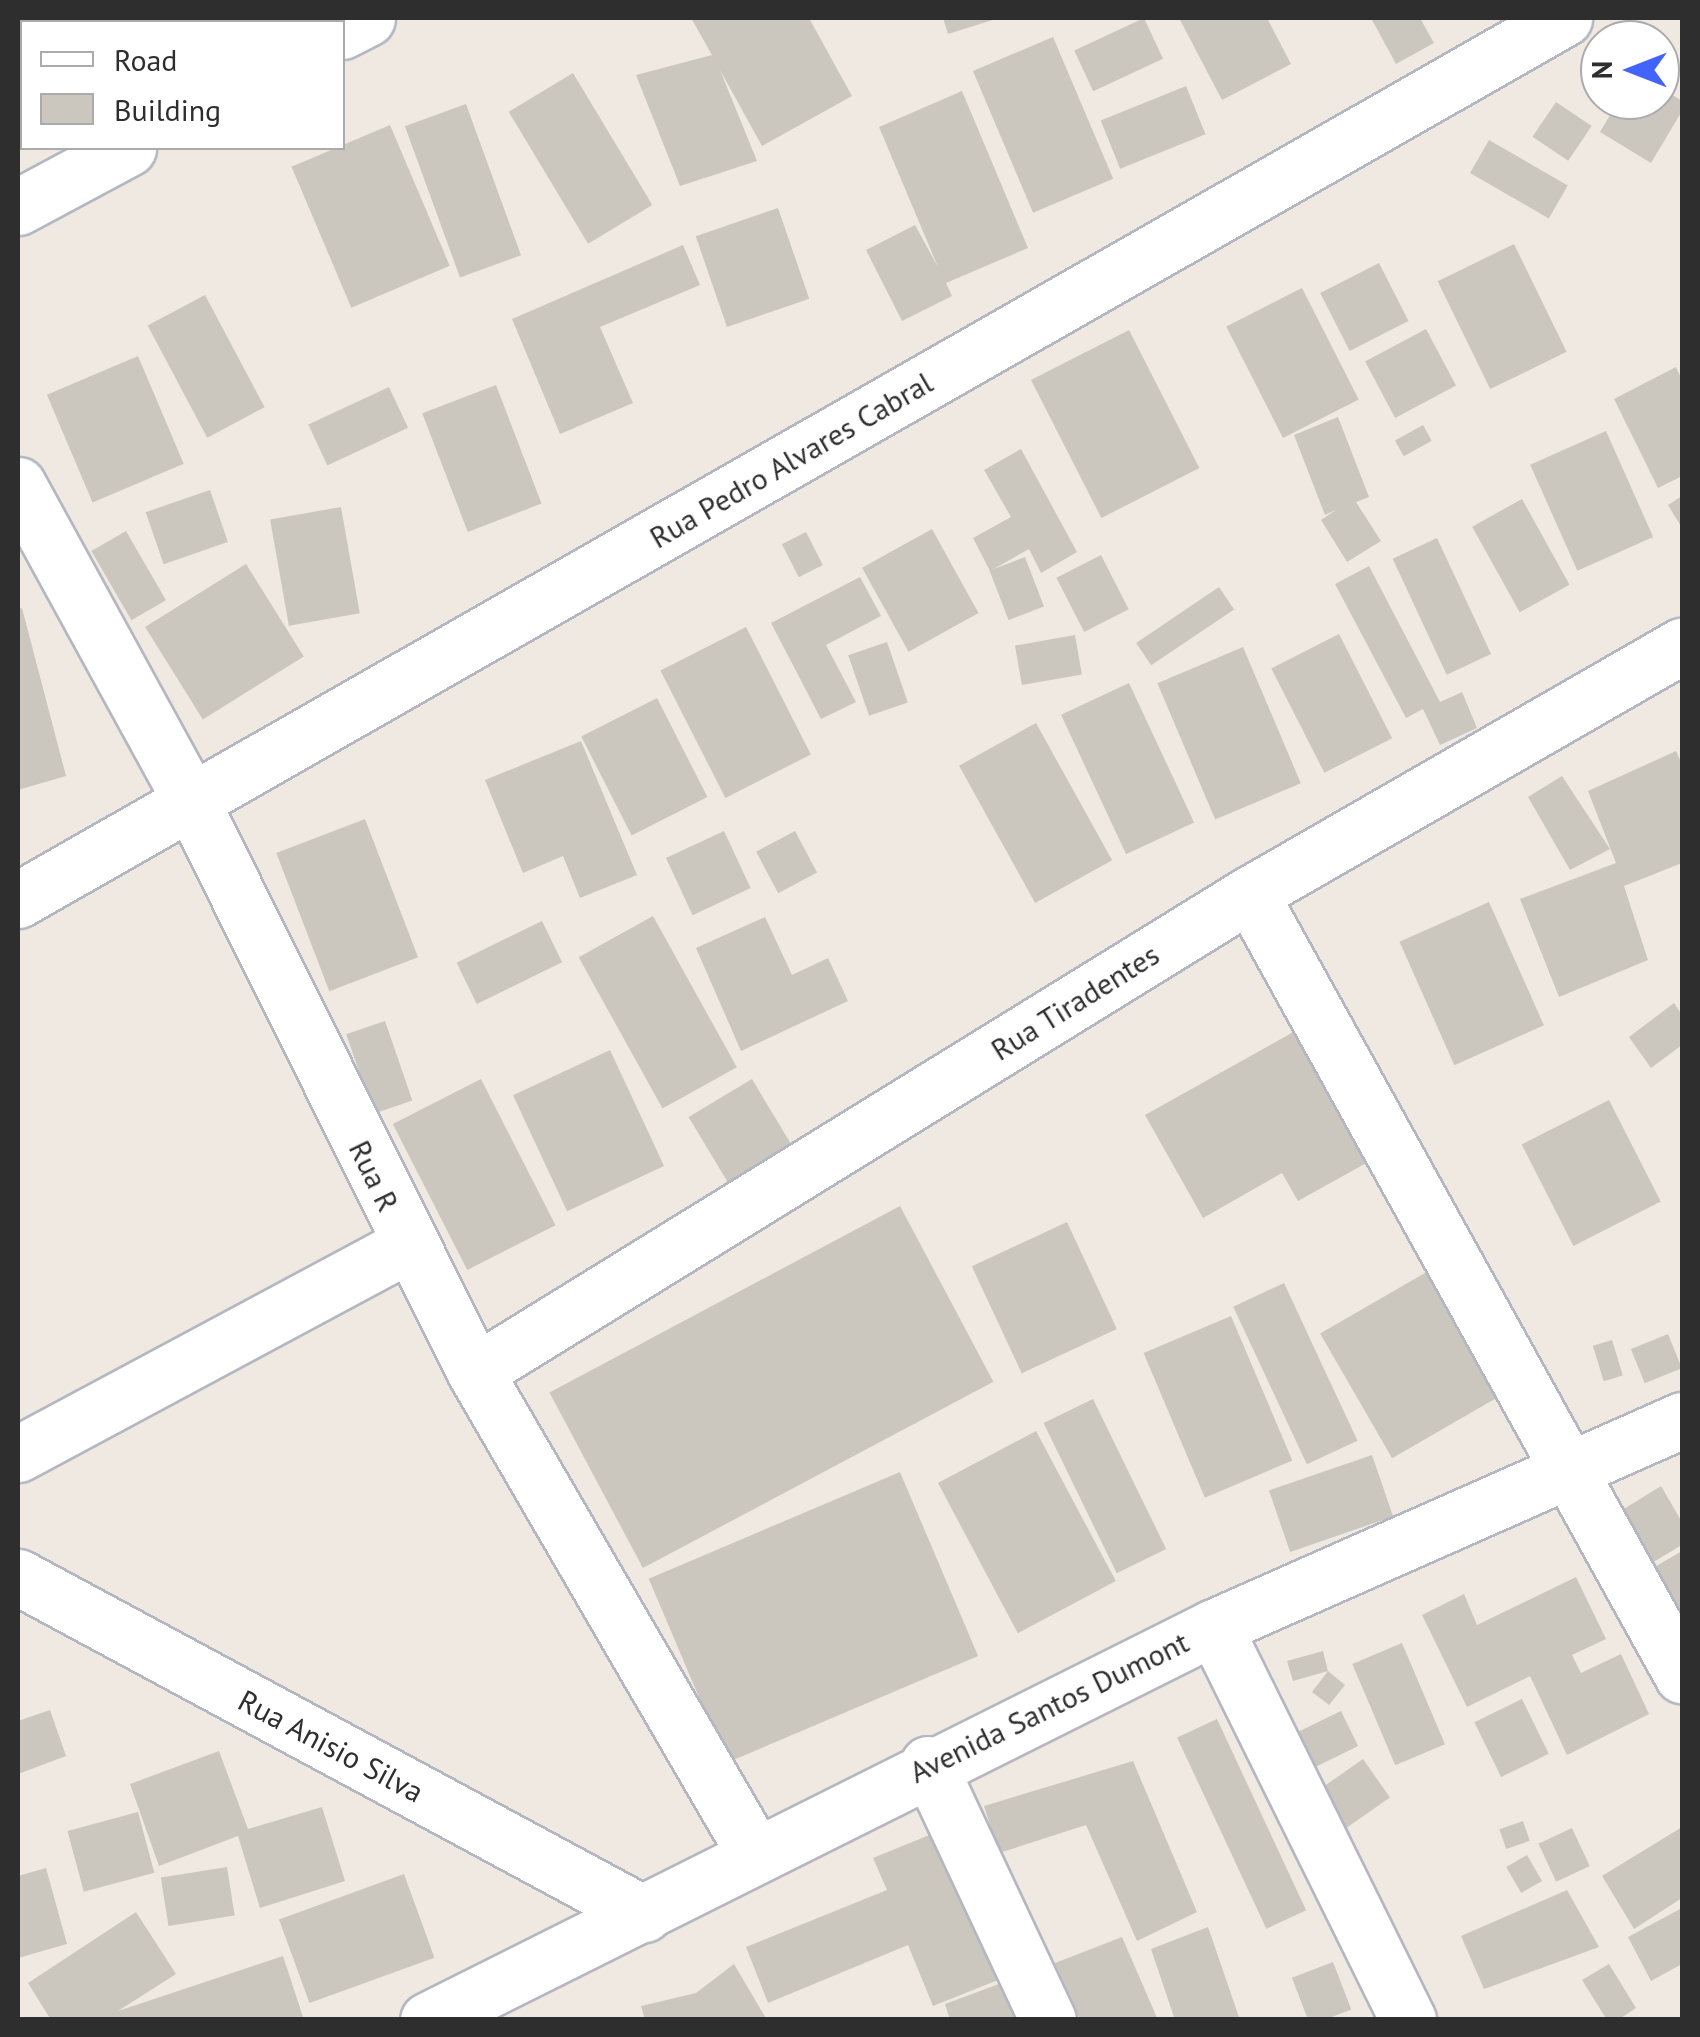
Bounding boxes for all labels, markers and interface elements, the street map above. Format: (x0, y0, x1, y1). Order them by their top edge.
legend (20, 20, 345, 150)
north arrow (1580, 20, 1680, 120)
text: Road (114, 40, 178, 79)
text: N (1583, 61, 1620, 79)
text: Building (114, 90, 221, 129)
street label: Rua Pedro Alvares Cabral (643, 364, 939, 556)
street label: Rua Tiradentes (984, 936, 1166, 1068)
street label: Rua R (342, 1135, 406, 1217)
street label: Avenida Santos Dumont (904, 1624, 1194, 1790)
street label: Rua Anisio Silva (232, 1682, 430, 1810)

